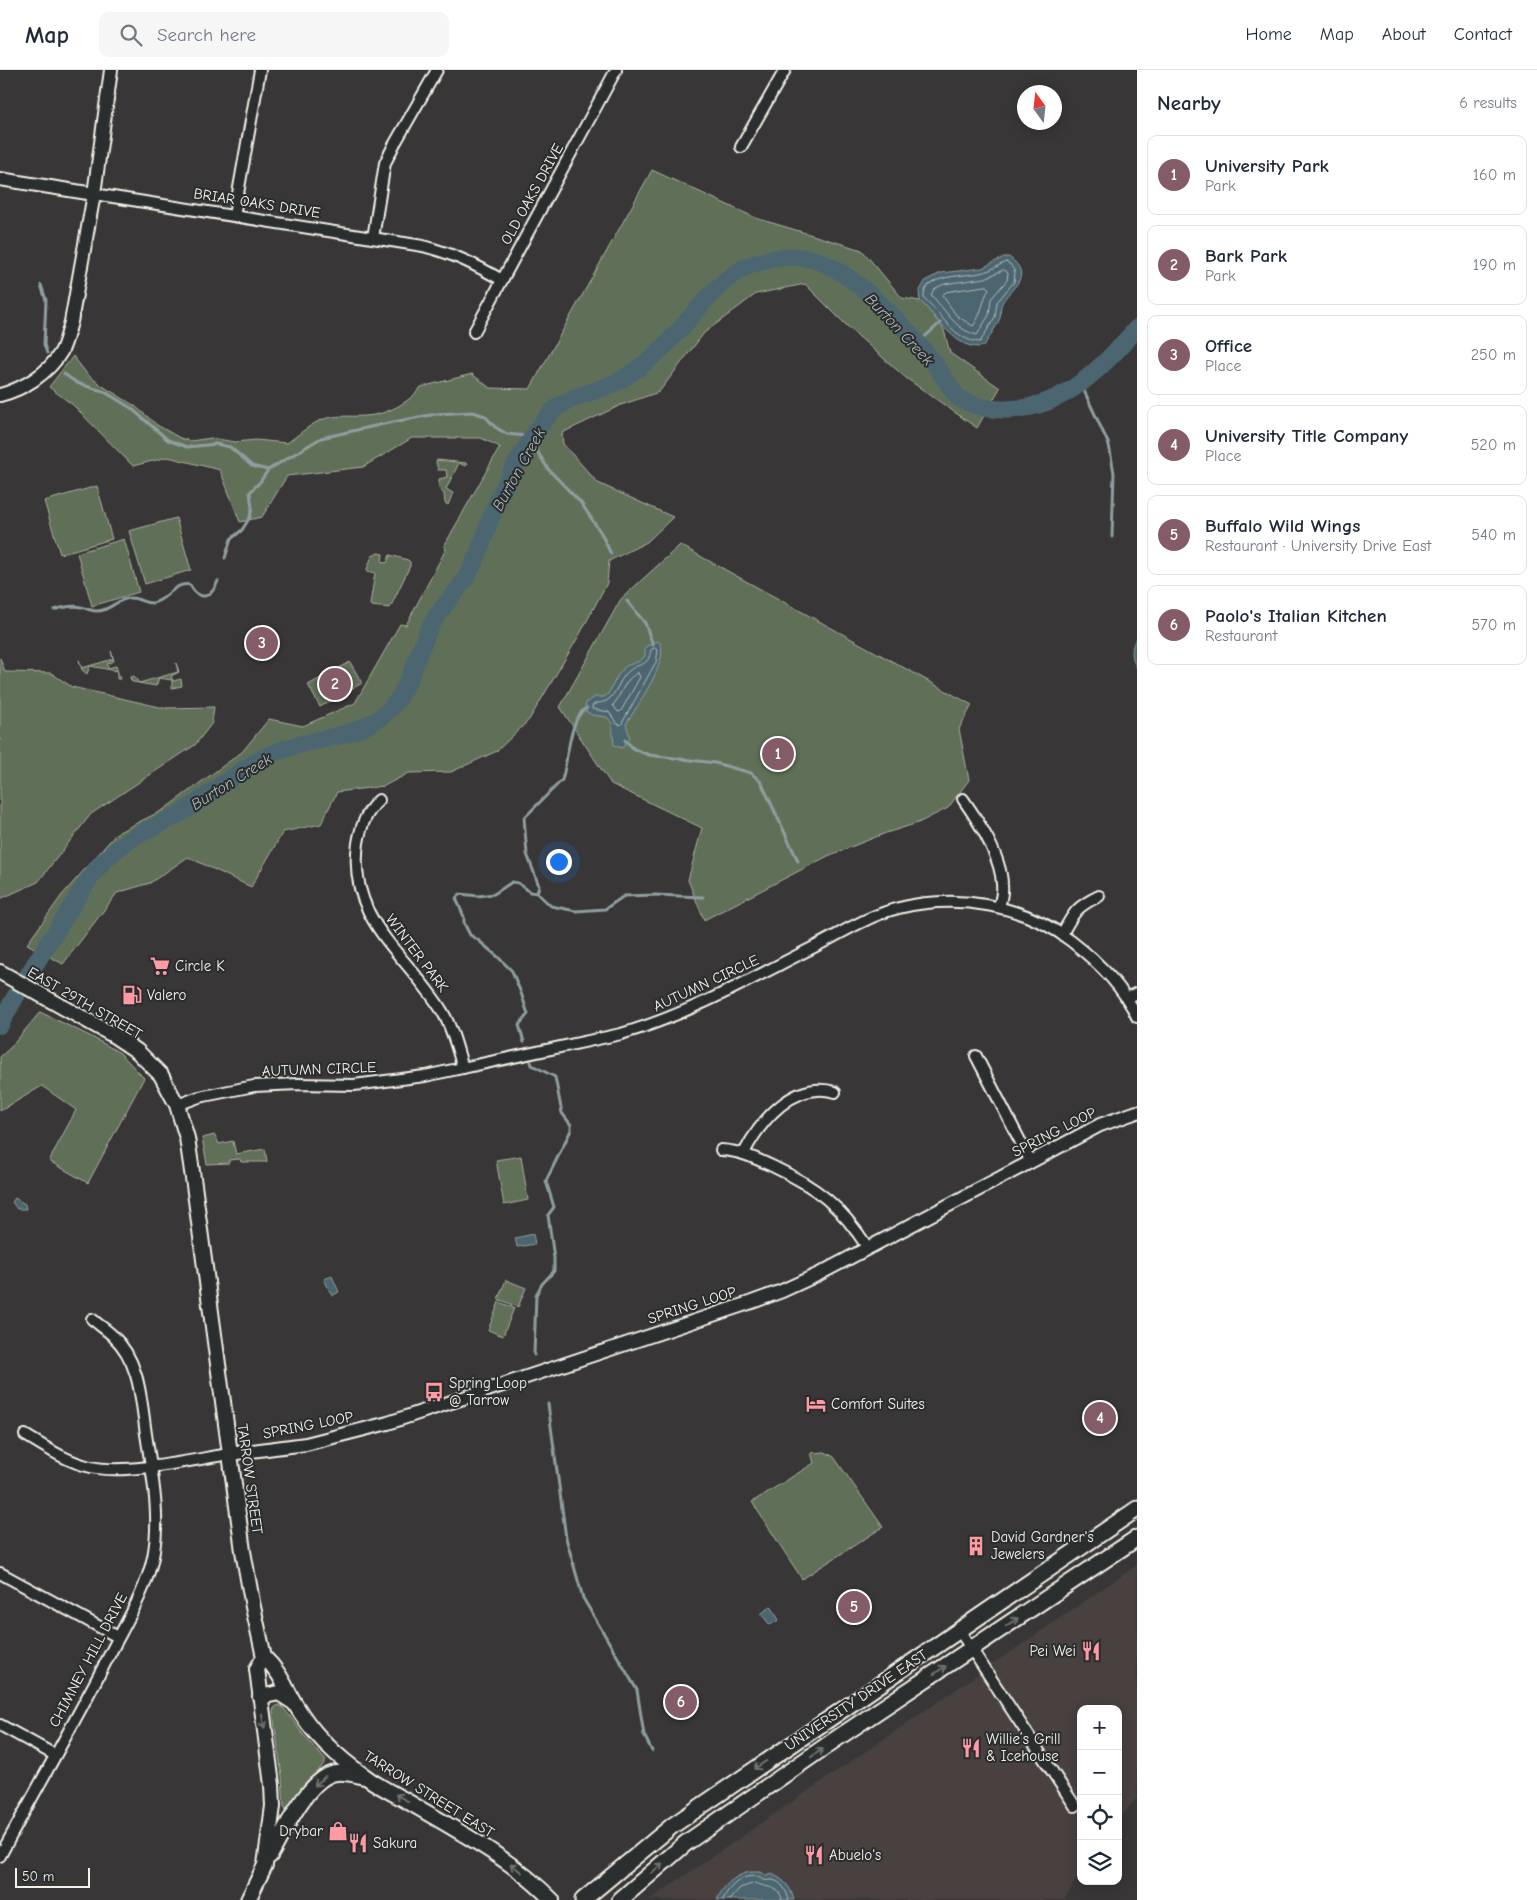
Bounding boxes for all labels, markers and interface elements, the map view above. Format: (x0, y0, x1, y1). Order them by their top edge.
search box (99, 12, 449, 57)
text: Map (25, 21, 69, 49)
icon: search (117, 21, 145, 49)
text: Search here (157, 24, 256, 46)
text: Home (1245, 24, 1292, 45)
text: Map (1320, 24, 1354, 45)
text: About (1382, 24, 1426, 45)
text: Contact (1454, 24, 1512, 45)
north arrow (1017, 85, 1062, 130)
text: Nearby (1157, 91, 1221, 115)
text: 6 results (1459, 94, 1517, 112)
street label: OLD OAKS DRIVE (497, 140, 567, 248)
text: University Park (1205, 155, 1329, 177)
text: 1 (1171, 166, 1177, 184)
text: 160 m (1473, 166, 1516, 184)
text: Park (1205, 177, 1236, 195)
street label: BRIAR OAKS DRIVE (192, 184, 322, 222)
text: Bark Park (1205, 245, 1287, 267)
text: 2 (1170, 256, 1178, 274)
text: 190 m (1473, 256, 1516, 274)
text: Park (1205, 267, 1236, 285)
water label: Burton Creek (861, 290, 937, 370)
text: Office (1205, 335, 1252, 357)
text: 3 (1170, 346, 1178, 364)
text: 250 m (1471, 346, 1516, 364)
text: Place (1205, 357, 1241, 375)
water label: Burton Creek (489, 425, 549, 514)
text: University Title Company (1205, 425, 1408, 447)
text: 4 (1170, 436, 1178, 454)
text: 520 m (1471, 436, 1516, 454)
text: Place (1205, 447, 1241, 465)
text: Buffalo Wild Wings (1205, 515, 1360, 537)
text: 5 (1170, 526, 1178, 544)
text: 540 m (1471, 526, 1516, 544)
text: Restaurant · University Drive East (1205, 537, 1431, 555)
text: Paolo's Italian Kitchen (1205, 605, 1387, 627)
text: 6 (1170, 616, 1178, 634)
text: 570 m (1471, 616, 1516, 634)
pin: 3 (246, 624, 278, 662)
text: Restaurant (1205, 627, 1277, 645)
pin: 2 (319, 665, 351, 703)
pin: 1 (762, 735, 794, 773)
water label: Burton Creek (188, 750, 275, 814)
your location (546, 849, 572, 875)
street label: WINTER PARK (382, 910, 453, 996)
street label: AUTUMN CIRCLE (650, 951, 762, 1015)
supermarket icon: Circle K (149, 955, 171, 977)
place label: Circle K (175, 957, 225, 975)
street label: EAST 29TH STREET (24, 963, 146, 1043)
fuel station icon: Valero (121, 984, 143, 1006)
place label: Valero (147, 986, 186, 1004)
street label: AUTUMN CIRCLE (261, 1058, 377, 1080)
street label: SPRING LOOP (1009, 1103, 1100, 1161)
street label: SPRING LOOP (646, 1282, 739, 1328)
place label: Spring Loop @ Tarrow (449, 1374, 527, 1409)
bus stop icon: Spring Loop @ Tarrow (423, 1381, 445, 1403)
hotel icon: Comfort Suites (805, 1393, 827, 1415)
place label: Comfort Suites (831, 1395, 925, 1413)
pin: 4 (1084, 1399, 1116, 1437)
street label: SPRING LOOP (261, 1407, 355, 1443)
street label: TARROW STREET (233, 1423, 267, 1536)
place label: David Gardner's Jewelers (991, 1528, 1094, 1563)
building icon: David Gardner's Jewelers (965, 1535, 987, 1557)
pin: 5 (838, 1588, 870, 1626)
street label: CHIMNEY HILL DRIVE (45, 1590, 131, 1730)
one-way arrow (1005, 1617, 1019, 1627)
restaurant icon: Pei Wei (1080, 1640, 1102, 1662)
place label: Pei Wei (1029, 1642, 1076, 1660)
street label: UNIVERSITY DRIVE EAST (781, 1645, 931, 1755)
one-way arrow (932, 1665, 946, 1675)
pin: 6 (665, 1683, 697, 1721)
map controls (1077, 1705, 1122, 1885)
button: + (1077, 1705, 1122, 1750)
one-way arrow (259, 1712, 269, 1728)
place label: Willie’s Grill & Icehouse (986, 1730, 1061, 1765)
restaurant icon: Willie’s Grill & Icehouse (960, 1737, 982, 1759)
street label: TARROW STREET EAST (360, 1747, 498, 1842)
one-way arrow (809, 1748, 823, 1758)
button: − (1077, 1750, 1122, 1795)
one-way arrow (753, 1761, 767, 1771)
one-way arrow (313, 1776, 326, 1787)
one-way arrow (396, 1793, 410, 1803)
button: locate (1077, 1795, 1122, 1840)
shop icon: Drybar (327, 1820, 349, 1842)
place label: Drybar (279, 1822, 323, 1840)
restaurant icon: Sakura (347, 1832, 369, 1854)
place label: Sakura (373, 1834, 417, 1852)
button: layers (1077, 1840, 1122, 1885)
restaurant icon: Abuelo's (803, 1844, 825, 1866)
place label: Abuelo's (829, 1846, 881, 1864)
one-way arrow (509, 1863, 523, 1873)
one-way arrow (650, 1863, 663, 1874)
scale bar (15, 1865, 90, 1888)
text: 50 m (22, 1868, 54, 1885)

